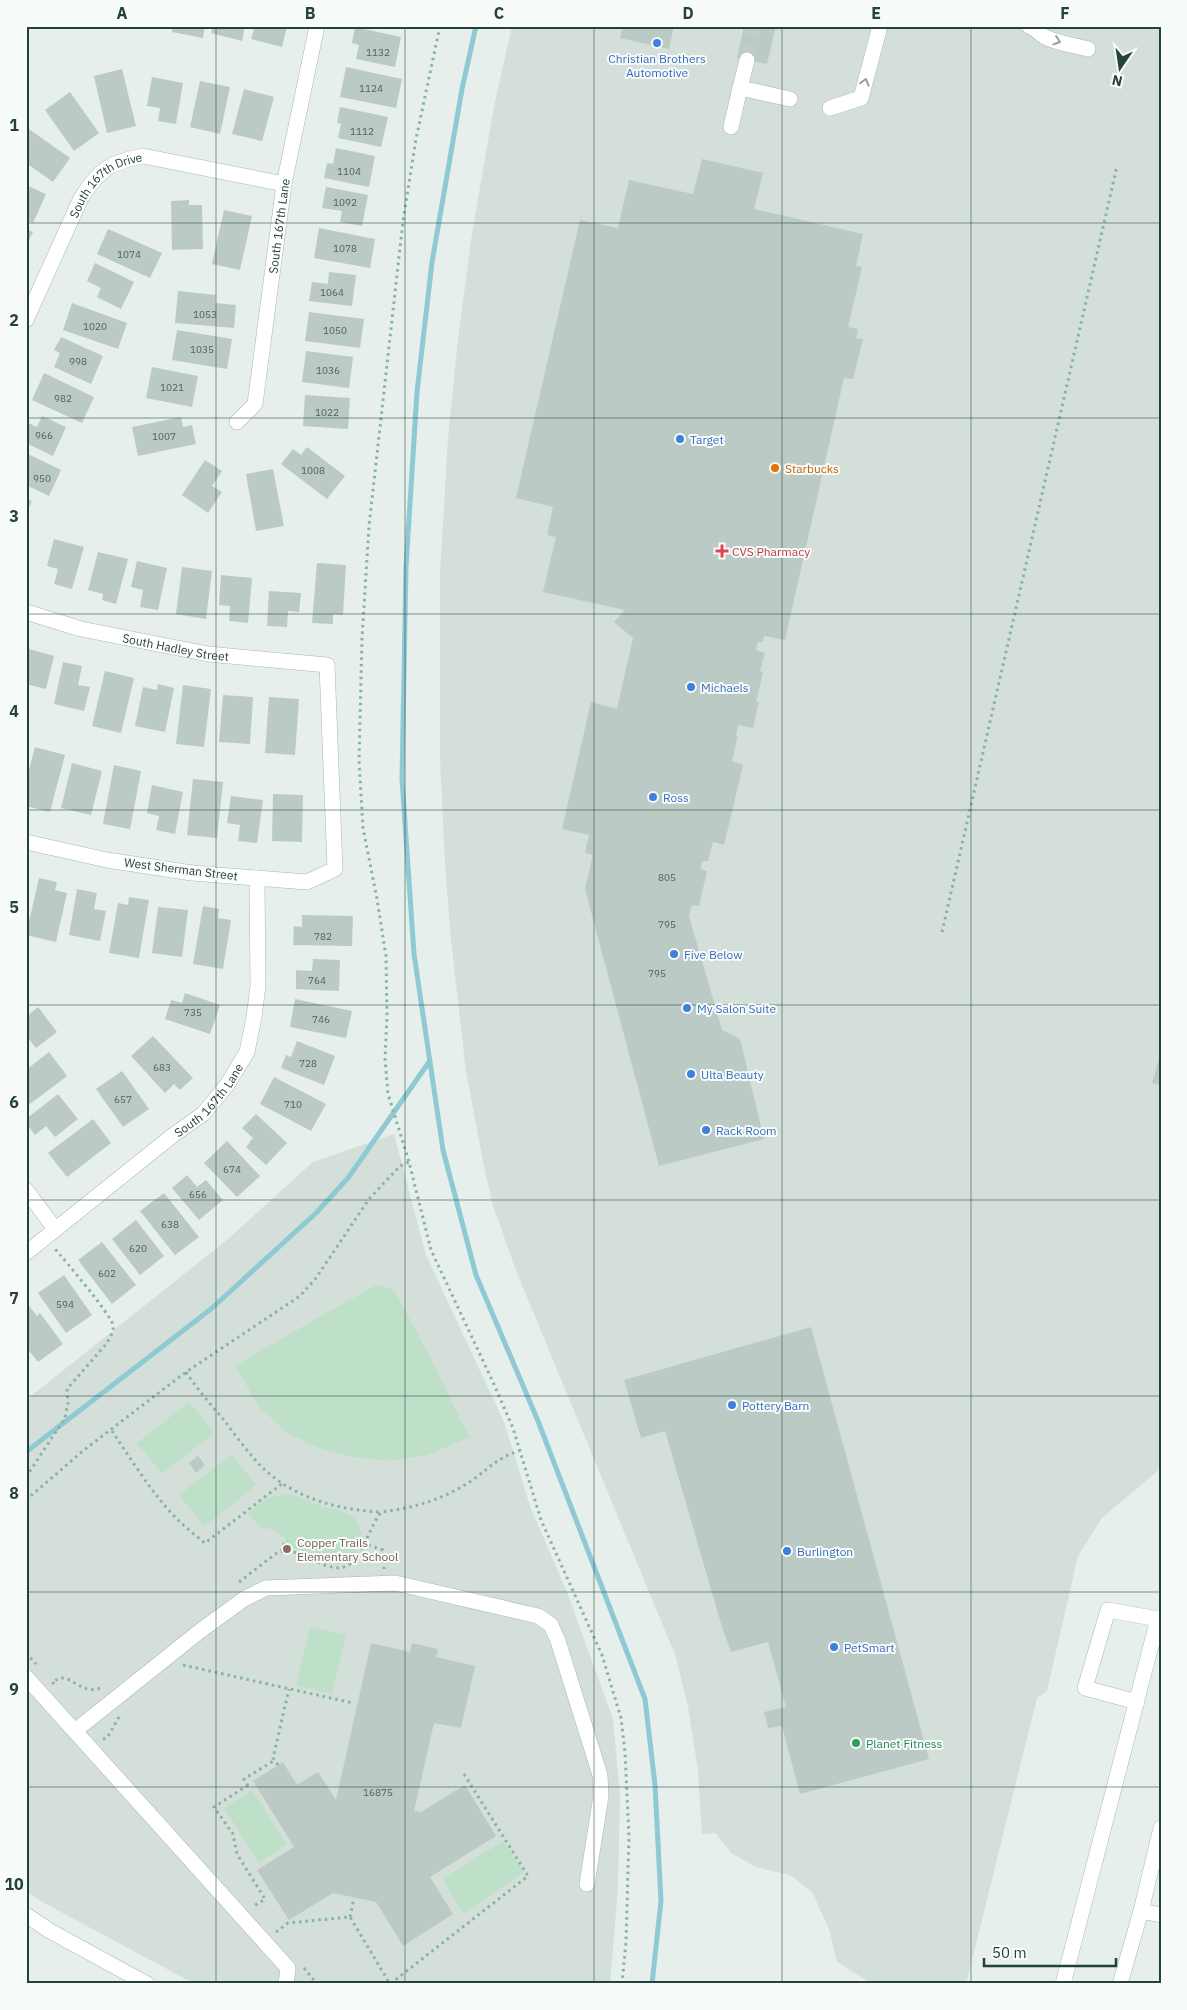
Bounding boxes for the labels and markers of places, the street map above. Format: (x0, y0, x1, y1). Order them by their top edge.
marker: Christian Brothers Automotive (651, 37, 663, 49)
place label: Christian Brothers Automotive (608, 51, 706, 80)
place label: Target (690, 432, 724, 447)
marker: Target (674, 433, 686, 445)
place label: Starbucks (785, 461, 839, 476)
marker: Starbucks (769, 462, 781, 474)
place label: CVS Pharmacy (732, 544, 810, 559)
marker: CVS Pharmacy (716, 545, 728, 557)
place label: Michaels (701, 680, 749, 695)
marker: Michaels (685, 681, 697, 693)
place label: Ross (663, 790, 689, 805)
marker: Ross (647, 791, 659, 803)
place label: Five Below (684, 947, 743, 962)
marker: Five Below (668, 948, 680, 960)
place label: My Salon Suite (697, 1001, 777, 1016)
marker: My Salon Suite (681, 1002, 693, 1014)
place label: Ulta Beauty (701, 1067, 764, 1082)
marker: Ulta Beauty (685, 1068, 697, 1080)
place label: Rack Room (716, 1123, 777, 1138)
marker: Rack Room (700, 1124, 712, 1136)
place label: Pottery Barn (742, 1398, 809, 1413)
marker: Pottery Barn (726, 1399, 738, 1411)
place label: Copper Trails Elementary School (297, 1535, 398, 1564)
marker: Copper Trails Elementary School (281, 1543, 293, 1555)
place label: Burlington (797, 1544, 853, 1559)
marker: Burlington (781, 1545, 793, 1557)
place label: PetSmart (844, 1640, 894, 1655)
marker: PetSmart (828, 1641, 840, 1653)
place label: Planet Fitness (866, 1736, 942, 1751)
marker: Planet Fitness (850, 1737, 862, 1749)

